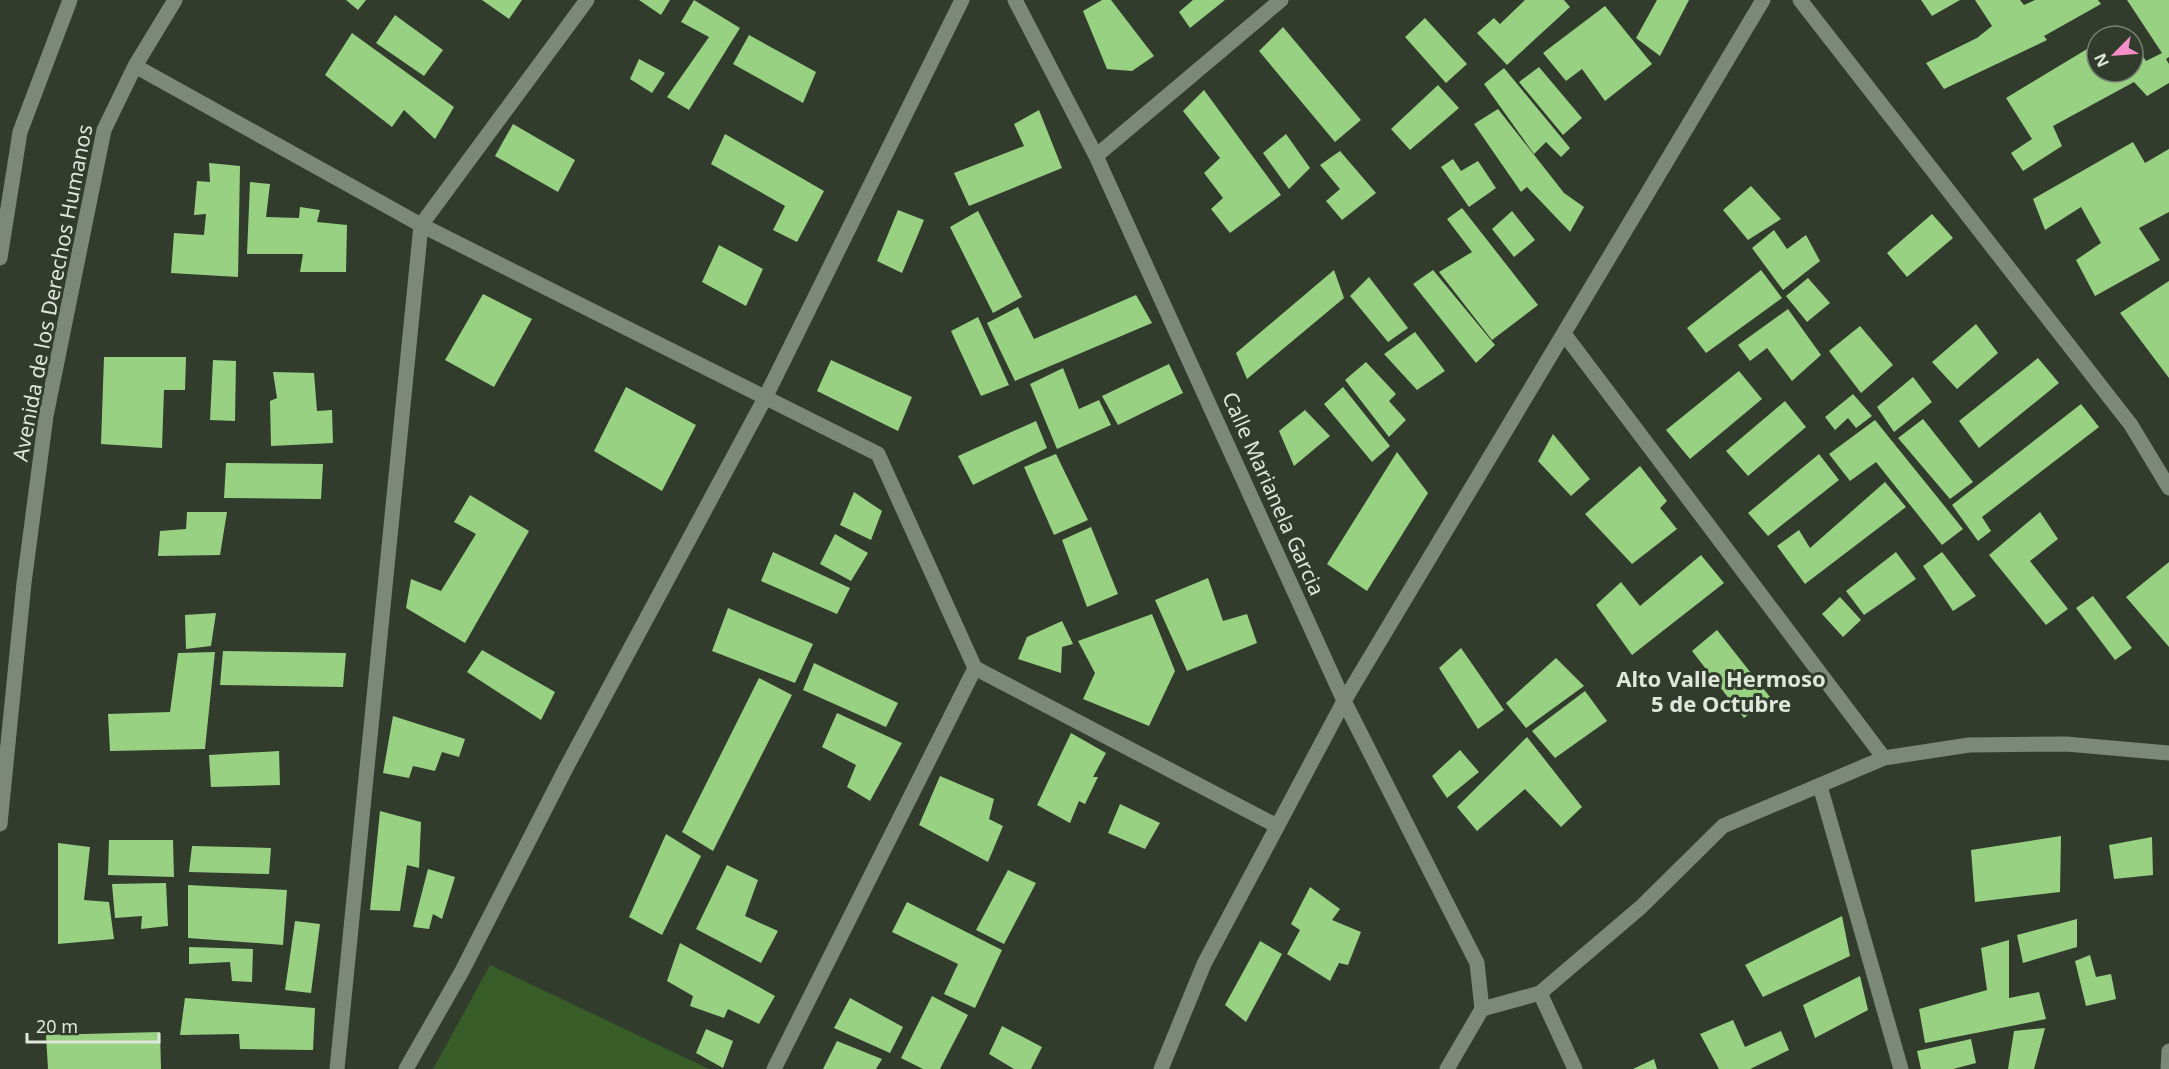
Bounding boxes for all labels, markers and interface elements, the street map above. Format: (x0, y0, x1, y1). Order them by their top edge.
north arrow (2085, 24, 2145, 84)
text: N (2089, 50, 2114, 71)
street label: Avenida de los Derechos Humanos (6, 122, 98, 464)
street label: Calle Marianela Garcia (1216, 387, 1331, 600)
district label: Alto Valle Hermoso 5 de Octubre (1616, 663, 1826, 718)
scale bar (27, 1006, 159, 1044)
text: 20 m (36, 1014, 78, 1038)

